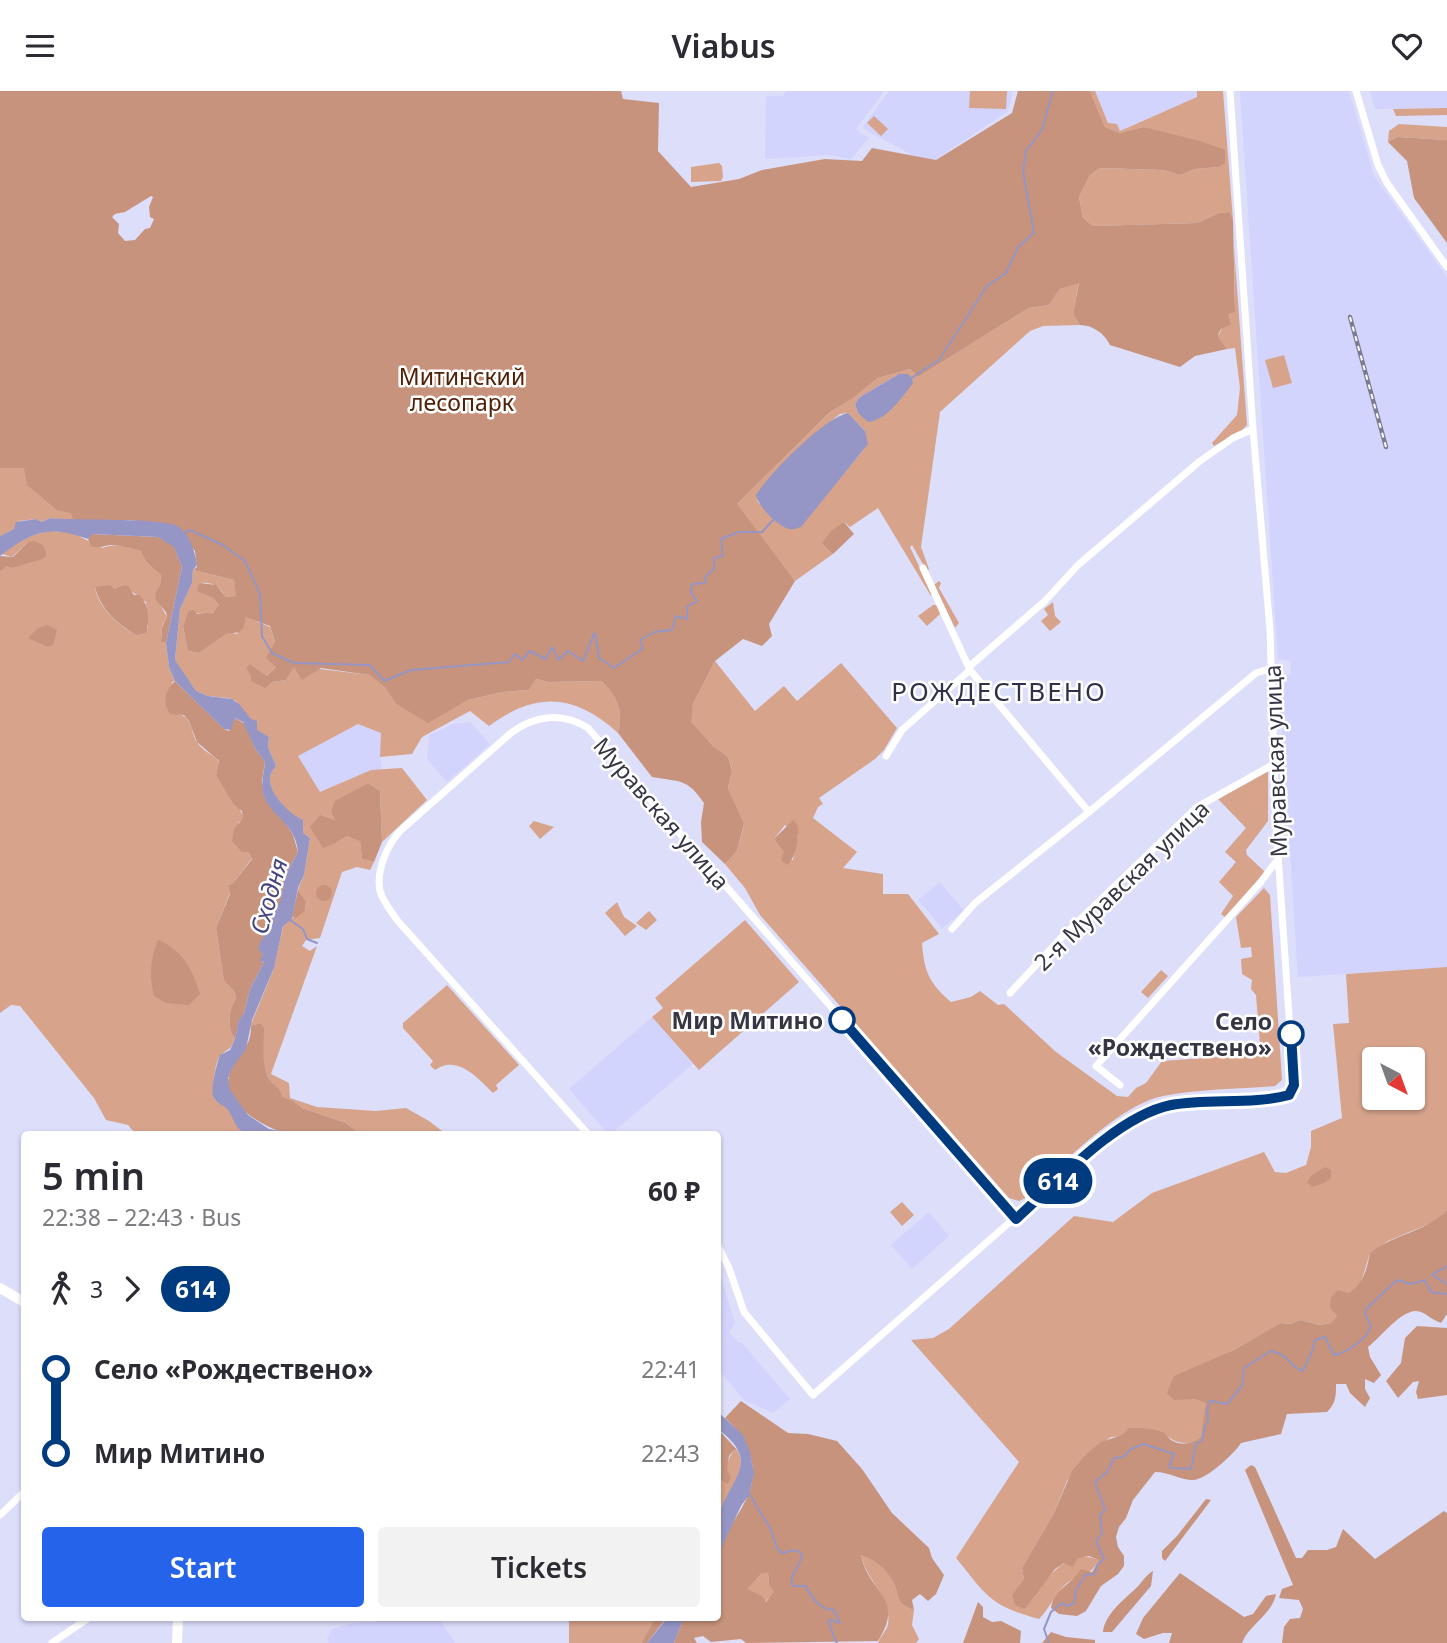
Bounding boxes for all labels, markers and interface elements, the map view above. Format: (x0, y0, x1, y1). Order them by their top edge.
text: Viabus (671, 24, 776, 67)
icon: menu (21, 27, 59, 65)
icon: heart (1388, 27, 1426, 65)
park label: Митинский лесопарк (399, 360, 525, 418)
street label: Муравская улица (1256, 664, 1294, 858)
district label: РОЖДЕСТВЕНО (891, 673, 1107, 709)
street label: Муравская улица (587, 730, 737, 896)
street label: 2-я Муравская улица (1026, 793, 1216, 977)
water label: Сходня (242, 854, 294, 938)
place label: Мир Митино (672, 1004, 823, 1036)
place label: Село «Рождествено» (1088, 1005, 1272, 1063)
marker: Мир Митино (829, 1007, 855, 1033)
marker: Село «Рождествено» (1278, 1021, 1304, 1047)
north arrow (1362, 1047, 1424, 1109)
map controls (1362, 1047, 1425, 1110)
text: 5 min (42, 1149, 145, 1201)
line badge: 614 (1018, 1158, 1098, 1204)
text: 614 (1037, 1164, 1079, 1197)
text: 60 ₽ (648, 1173, 700, 1209)
text: 22:38 – 22:43 · Bus (42, 1201, 241, 1233)
icon: walk (42, 1270, 80, 1308)
icon: forward (113, 1270, 151, 1308)
text: 614 (175, 1272, 216, 1305)
text: 3 (90, 1273, 103, 1305)
text: Село «Рождествено» (94, 1351, 373, 1387)
text: 22:41 (641, 1353, 700, 1385)
text: Мир Митино (94, 1435, 265, 1471)
text: 22:43 (641, 1437, 700, 1469)
button: Start (42, 1527, 364, 1607)
button: Tickets (378, 1527, 700, 1607)

